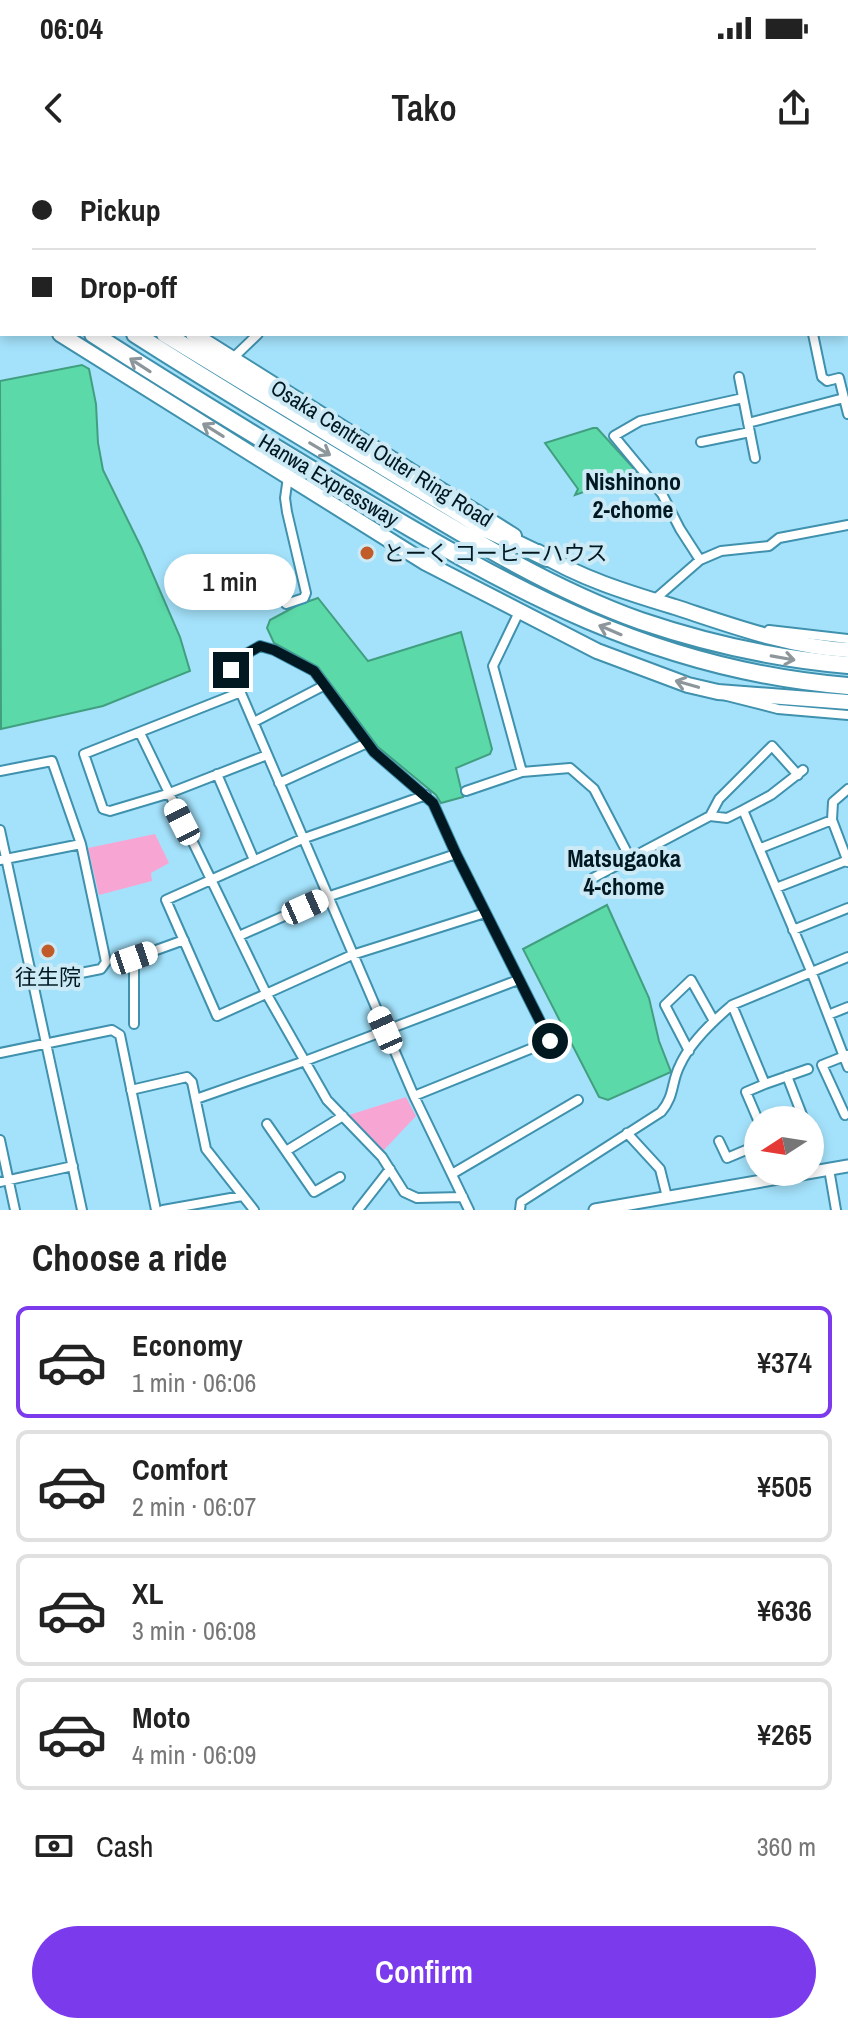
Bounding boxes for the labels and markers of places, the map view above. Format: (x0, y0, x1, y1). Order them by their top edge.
place label: とーく コーヒーハウス (383, 538, 608, 568)
marker: とーく コーヒーハウス (358, 544, 376, 562)
marker: 往生院 (39, 942, 57, 960)
place label: 往生院 (15, 962, 81, 992)

